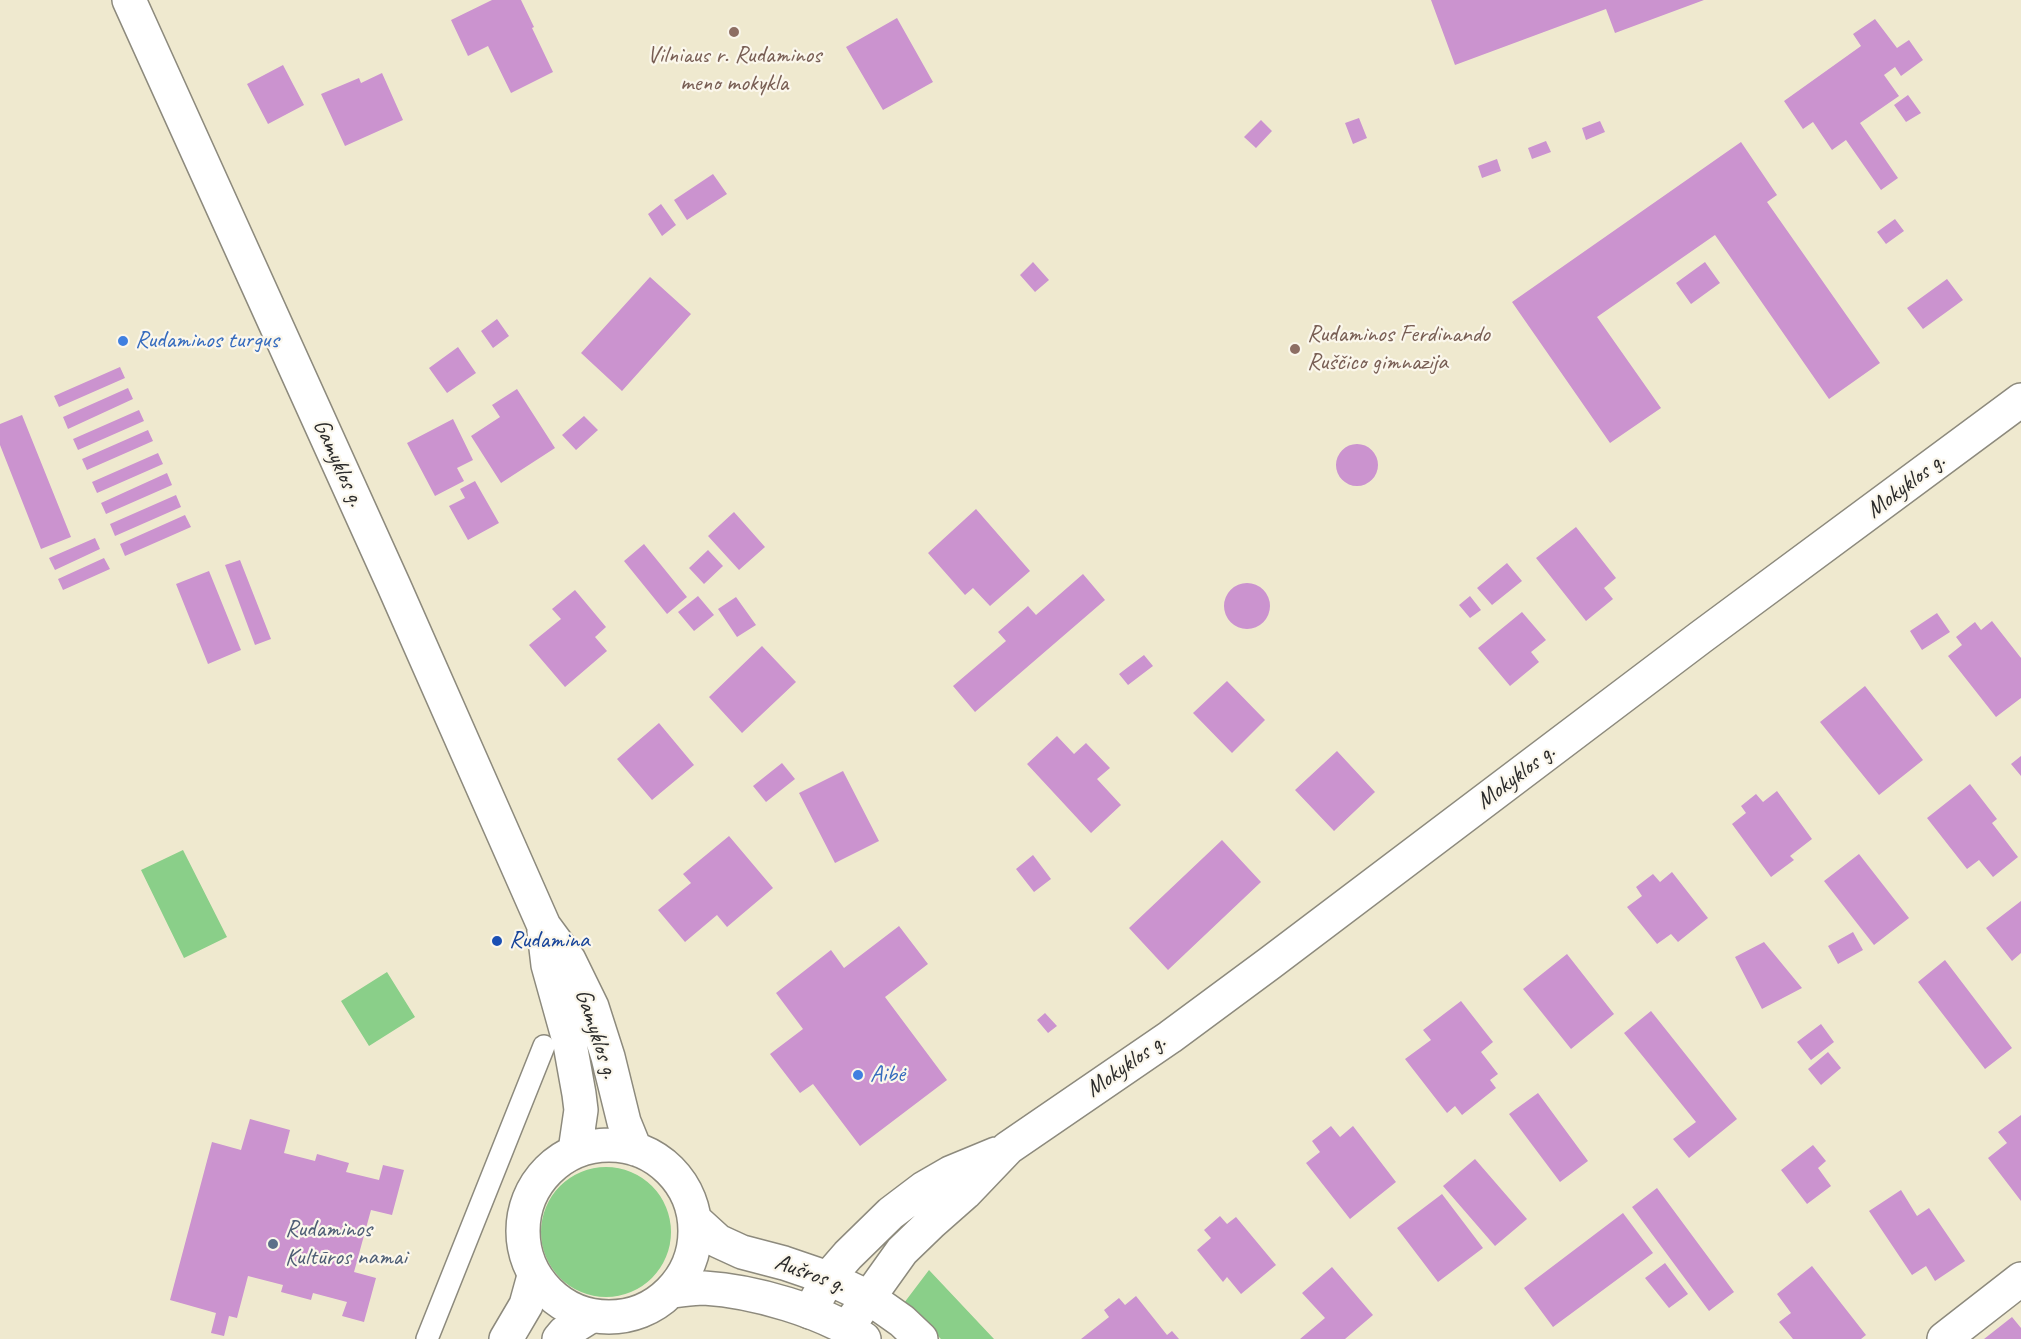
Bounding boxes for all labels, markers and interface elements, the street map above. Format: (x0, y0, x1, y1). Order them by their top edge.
marker: Vilniaus r. Rudaminos meno mokykla (727, 25, 741, 39)
place label: Vilniaus r. Rudaminos meno mokykla (647, 42, 821, 98)
place label: Rudaminos Ferdinando Ruščico gimnazija (1307, 321, 1490, 377)
place label: Rudaminos turgus (135, 327, 279, 355)
marker: Rudaminos turgus (116, 334, 130, 348)
marker: Rudaminos Ferdinando Ruščico gimnazija (1288, 342, 1302, 356)
street label: Gamyklos g. (306, 415, 370, 511)
street label: Mokyklos g. (1861, 447, 1951, 525)
street label: Mokyklos g. (1471, 738, 1561, 816)
place label: Rudamina (509, 927, 590, 955)
marker: Rudamina (490, 934, 504, 948)
street label: Gamyklos g. (568, 986, 624, 1082)
street label: Mokyklos g. (1080, 1028, 1172, 1104)
place label: Aibė (870, 1061, 905, 1089)
marker: Aibė (851, 1068, 865, 1082)
place label: Rudaminos Kultūros namai (285, 1216, 407, 1272)
marker: Rudaminos Kultūros namai (266, 1237, 280, 1251)
street label: Aušros g. (771, 1248, 849, 1300)

